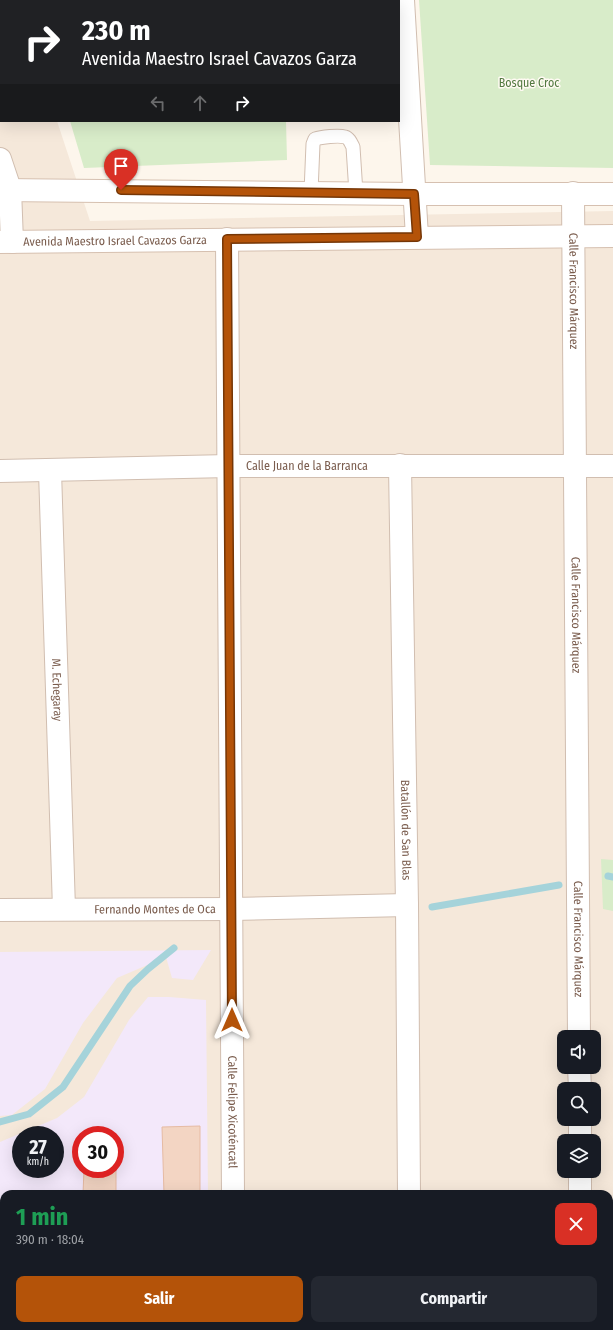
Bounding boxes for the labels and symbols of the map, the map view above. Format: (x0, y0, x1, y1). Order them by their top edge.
park label: Bosque Croc (499, 76, 559, 90)
pin (104, 149, 138, 190)
street label: Avenida Maestro Israel Cavazos Garza (23, 233, 207, 249)
street label: Calle Francisco Márquez (566, 233, 581, 350)
street label: Calle Juan de la Barranca (246, 459, 368, 473)
street label: Calle Francisco Márquez (569, 557, 583, 674)
street label: M. Echegaray (49, 658, 65, 722)
street label: Batallón de San Blas (398, 780, 414, 880)
street label: Calle Francisco Márquez (571, 881, 586, 998)
street label: Fernando Montes de Oca (94, 902, 216, 917)
position arrow (211, 999, 253, 1041)
street label: Calle Felipe Xicoténcatl (225, 1055, 240, 1169)
speed limit sign: 30 (72, 1126, 124, 1178)

